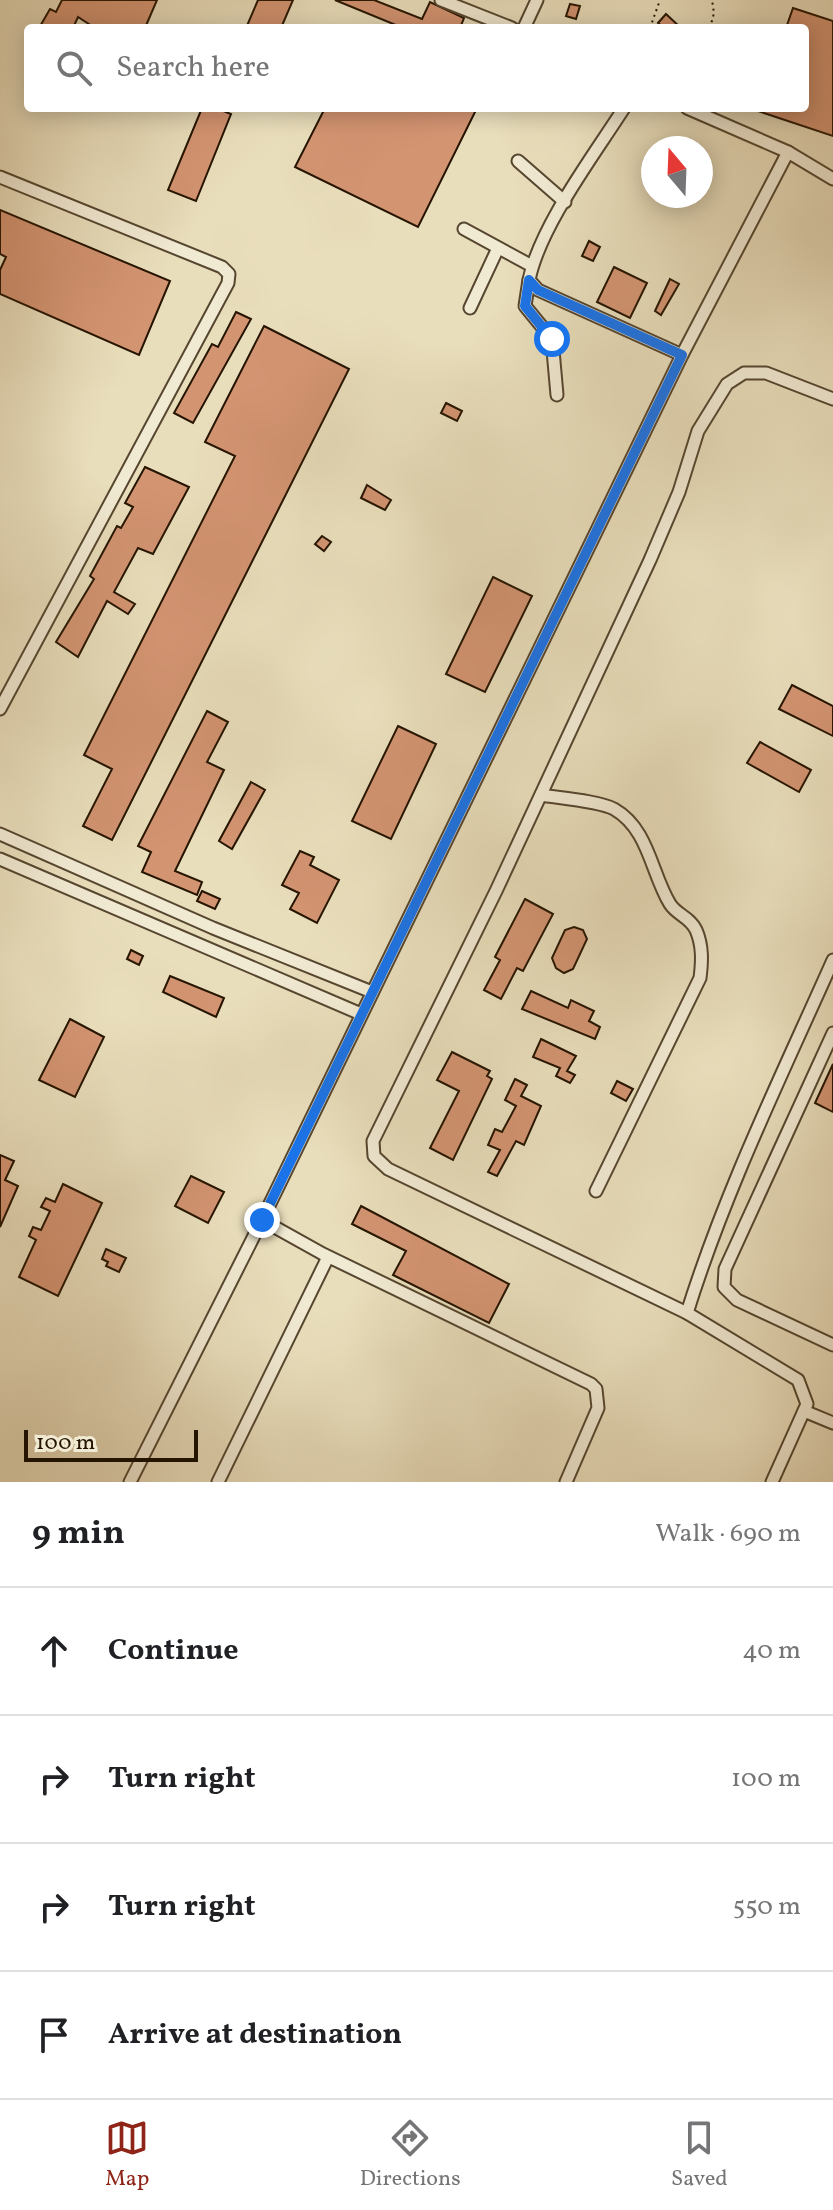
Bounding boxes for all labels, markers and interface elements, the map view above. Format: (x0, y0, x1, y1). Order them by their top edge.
search box (24, 24, 809, 112)
icon: search (52, 46, 96, 90)
text: Search here (116, 47, 270, 89)
north arrow (641, 136, 713, 208)
route start (534, 321, 570, 357)
route end (244, 1202, 280, 1238)
scale bar (24, 1426, 198, 1462)
text: 100 m (36, 1428, 95, 1459)
text: 9 min (32, 1511, 125, 1558)
text: Walk · 690 m (655, 1516, 801, 1552)
icon: ahead (32, 1629, 76, 1673)
text: Continue (108, 1630, 239, 1672)
text: 40 m (742, 1633, 801, 1669)
icon: right (32, 1757, 76, 1801)
text: Turn right (108, 1758, 256, 1800)
text: 100 m (731, 1761, 801, 1797)
icon: right (32, 1885, 76, 1929)
text: Turn right (108, 1886, 256, 1928)
text: 550 m (733, 1889, 801, 1925)
icon: arrive (32, 2013, 76, 2057)
text: Arrive at destination (108, 2014, 402, 2056)
tab: Map (105, 2116, 149, 2195)
tab: Directions (360, 2116, 461, 2195)
tab: Saved (671, 2116, 728, 2195)

